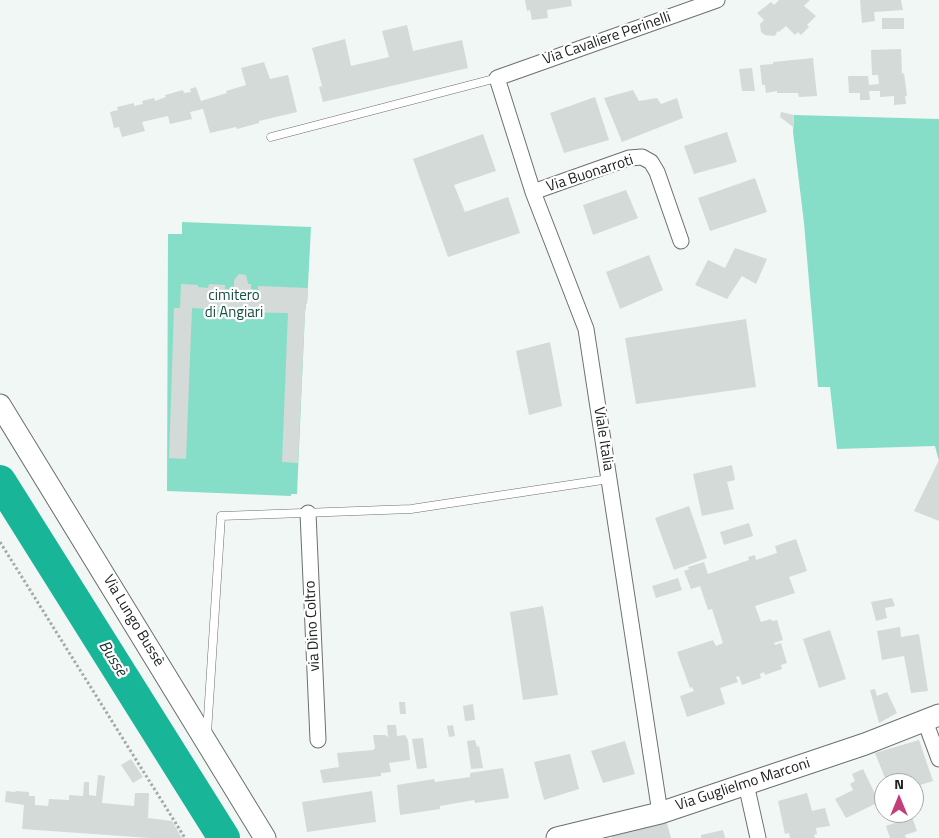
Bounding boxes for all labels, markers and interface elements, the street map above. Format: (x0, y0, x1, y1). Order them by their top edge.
street label: Via Cavaliere Perinelli (541, 9, 673, 69)
street label: Via Buonarroti (544, 152, 636, 196)
park label: cimitero di Angiari (205, 287, 263, 322)
street label: Viale Italia (589, 406, 617, 472)
street label: Via Lungo Bussè (99, 572, 167, 670)
street label: via Dino Coltro (302, 580, 324, 672)
water label: Bussè (94, 638, 130, 680)
street label: Via Guglielmo Marconi (674, 755, 812, 815)
north arrow (874, 773, 924, 823)
text: N (894, 773, 904, 794)

